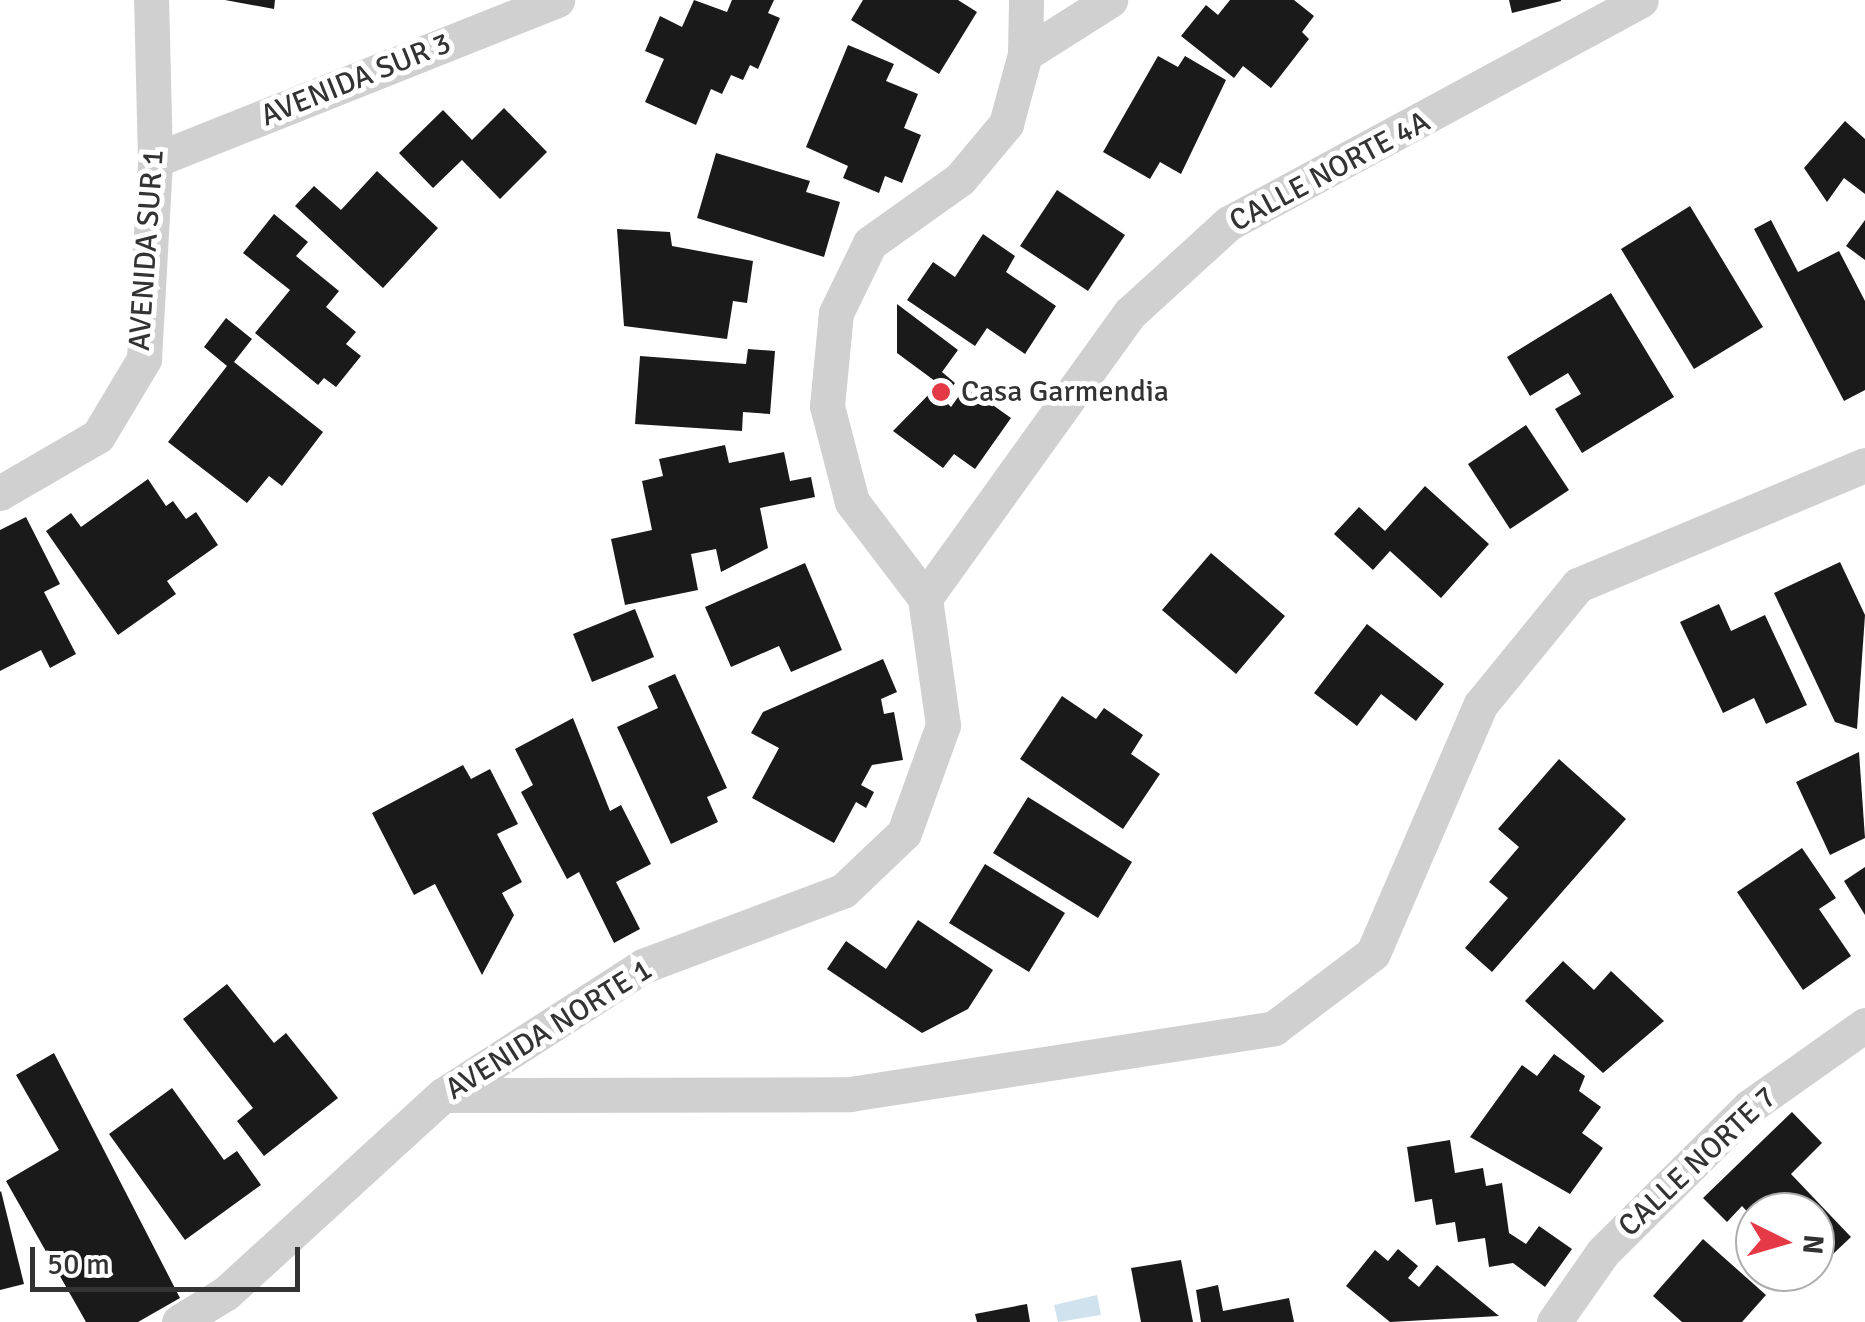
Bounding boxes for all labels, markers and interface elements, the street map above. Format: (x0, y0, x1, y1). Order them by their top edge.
street label: AVENIDA SUR 3 (256, 26, 456, 134)
street label: CALLE NORTE 4A (1224, 104, 1436, 240)
street label: AVENIDA SUR 1 (122, 148, 172, 352)
place label: Casa Garmendia (961, 374, 1169, 410)
marker: Casa Garmendia (930, 381, 952, 403)
street label: AVENIDA NORTE 1 (439, 952, 659, 1108)
street label: CALLE NORTE 7 (1611, 1080, 1785, 1244)
north arrow (1735, 1192, 1835, 1292)
scale bar (35, 1227, 305, 1289)
text: N (1795, 1233, 1831, 1256)
text: 50 m (47, 1246, 110, 1283)

